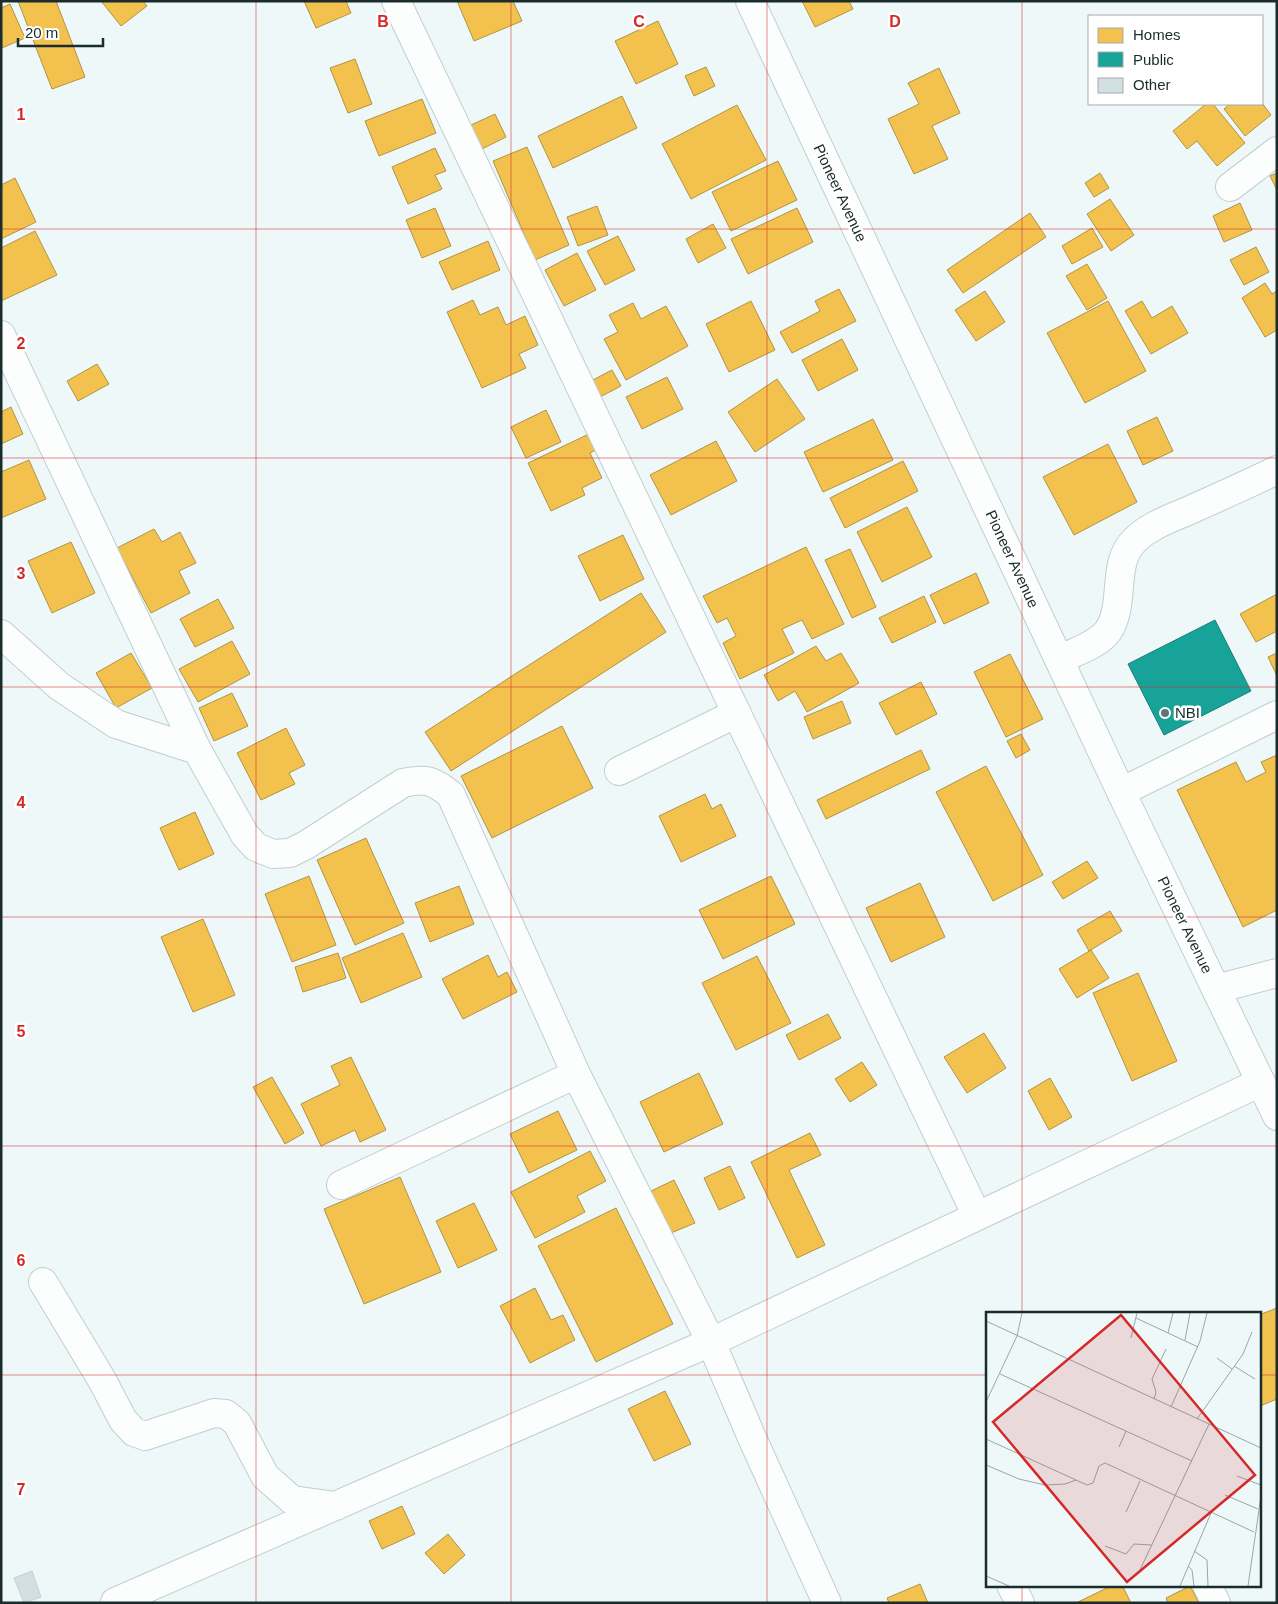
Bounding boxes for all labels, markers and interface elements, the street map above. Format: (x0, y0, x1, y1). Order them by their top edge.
text: B (377, 13, 389, 30)
text: C (633, 13, 645, 30)
text: D (889, 13, 901, 30)
scale bar (18, 15, 102, 47)
legend (1088, 15, 1263, 105)
text: 20 m (25, 24, 58, 41)
text: Homes (1133, 26, 1181, 43)
text: Public (1133, 51, 1174, 68)
text: Other (1133, 76, 1171, 93)
text: 1 (17, 106, 26, 123)
street label: Pioneer Avenue (810, 141, 870, 244)
text: 2 (17, 335, 26, 352)
street label: Pioneer Avenue (982, 507, 1042, 610)
text: 3 (17, 565, 26, 582)
place label: NBI (1175, 704, 1200, 721)
marker: NBI (1159, 707, 1171, 719)
text: 4 (17, 794, 26, 811)
street label: Pioneer Avenue (1155, 874, 1216, 976)
text: 5 (17, 1023, 26, 1040)
text: 6 (17, 1252, 26, 1269)
inset map (986, 1312, 1260, 1586)
text: 7 (17, 1481, 26, 1498)

